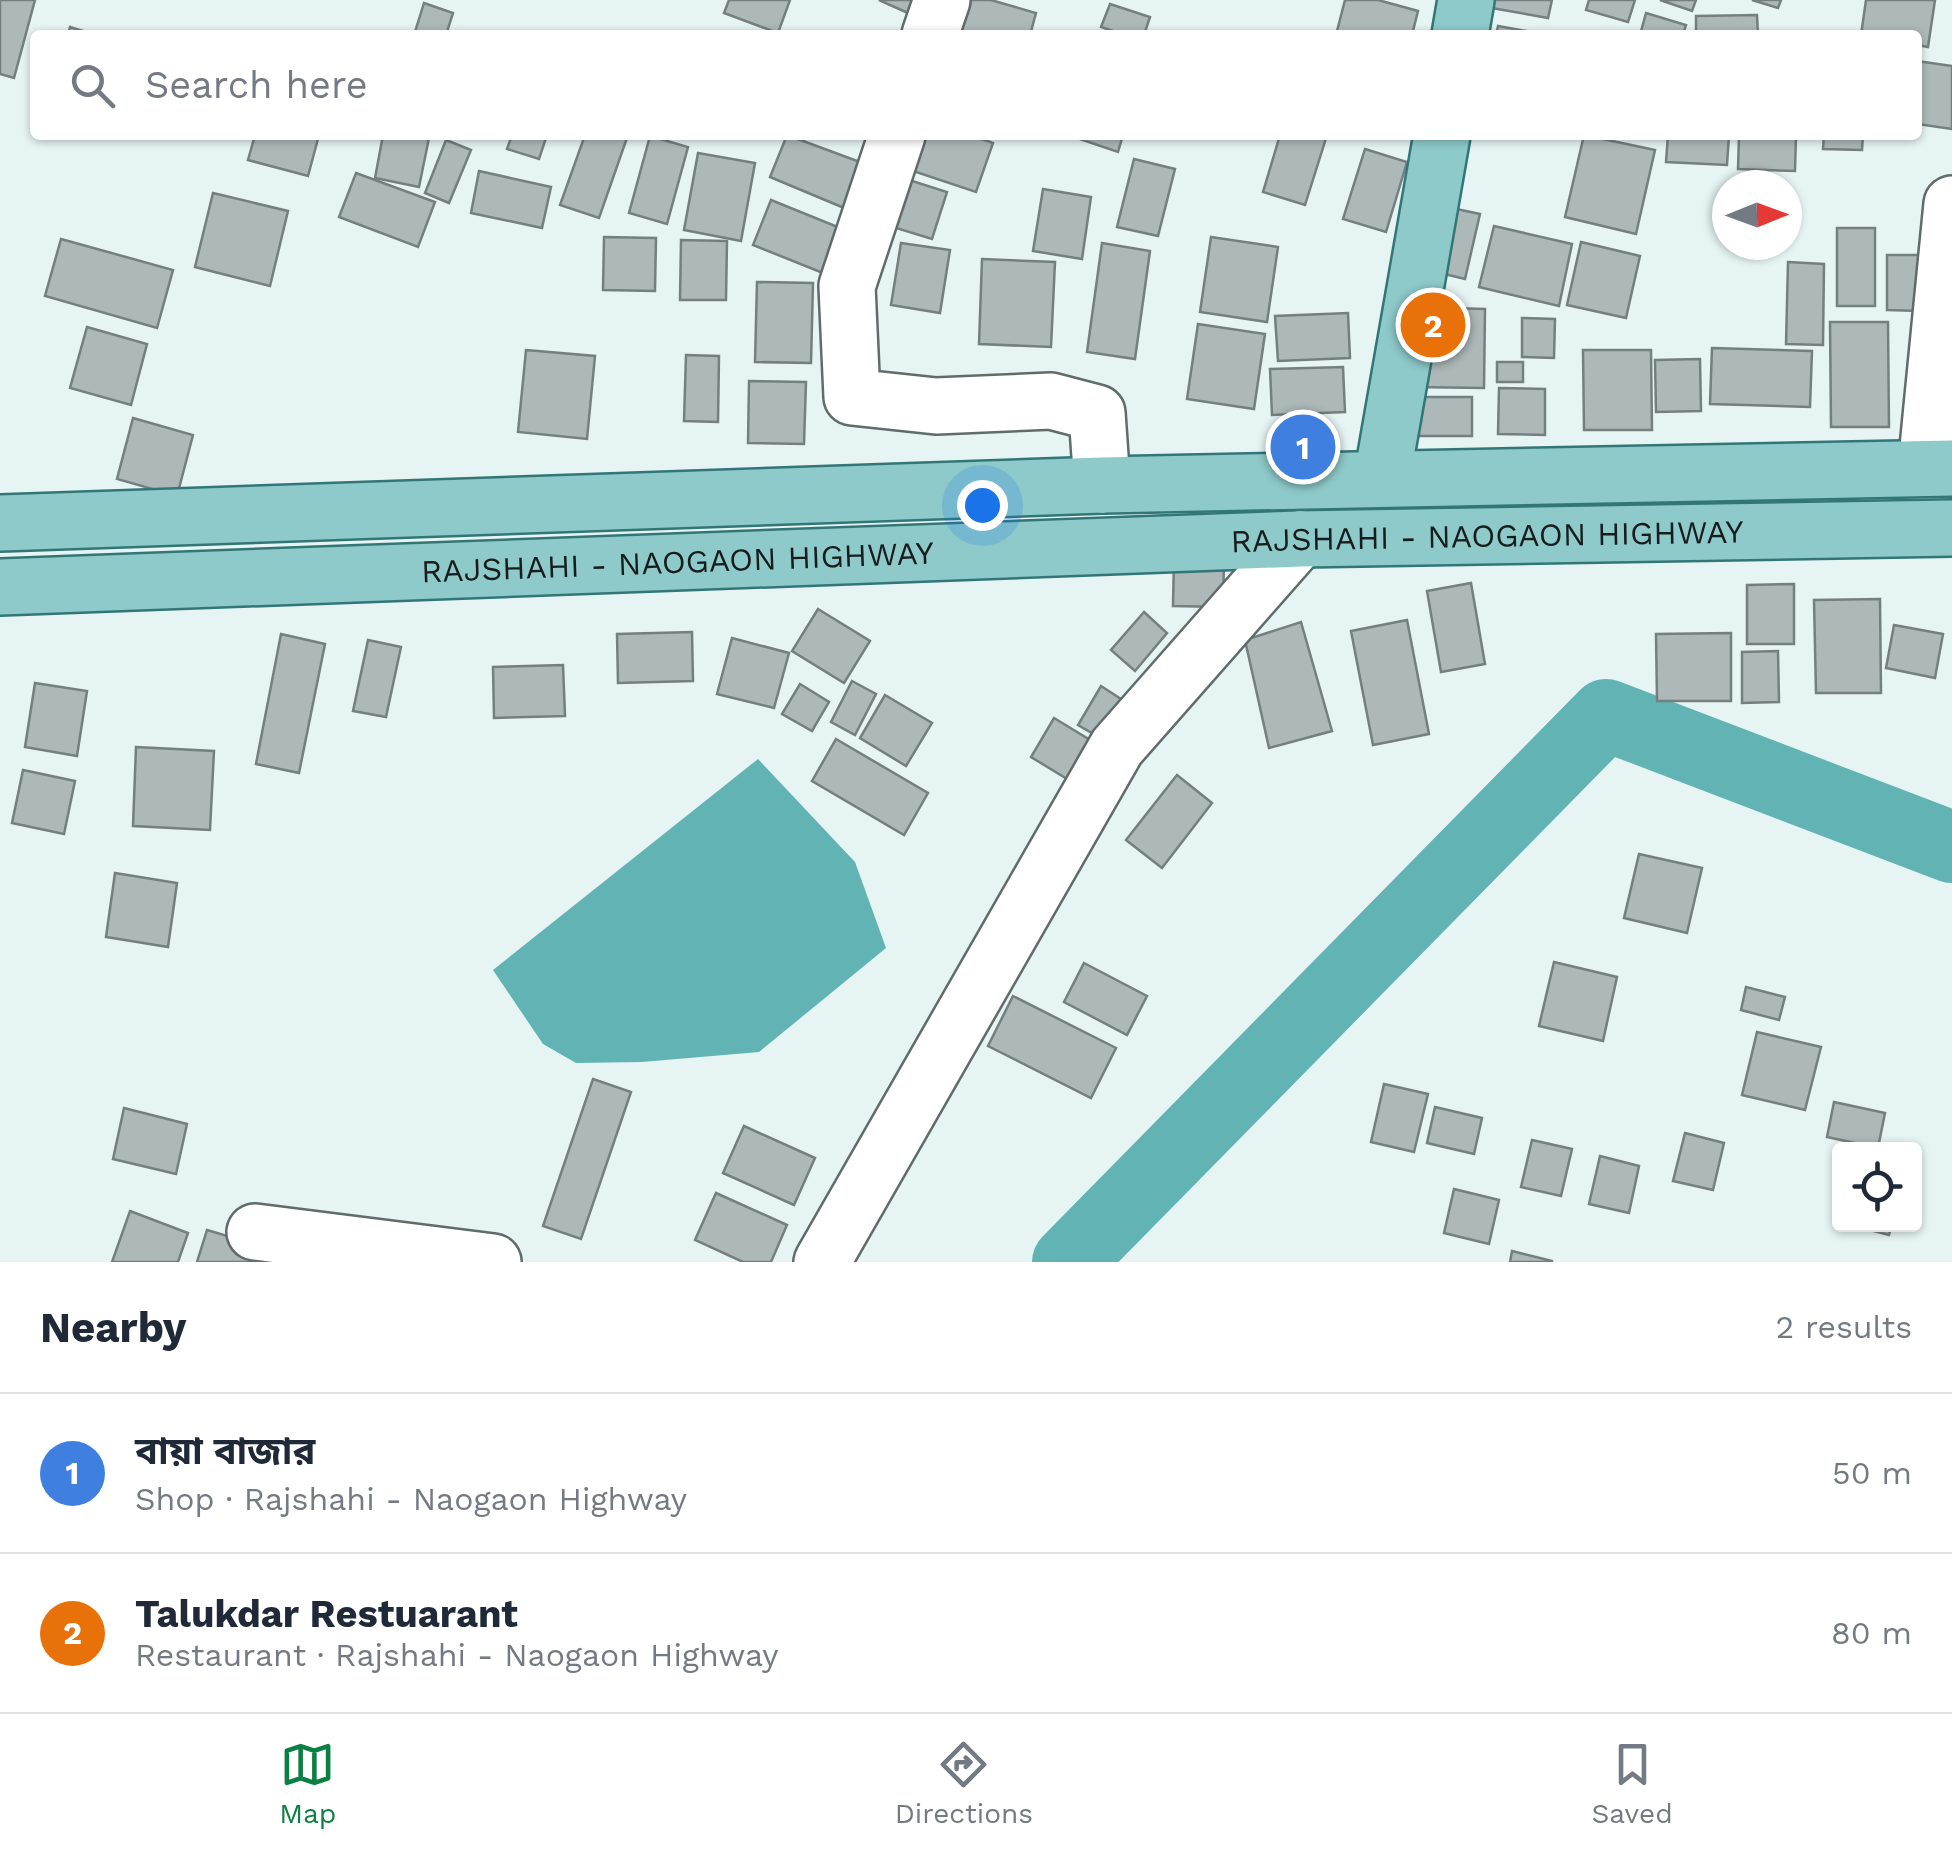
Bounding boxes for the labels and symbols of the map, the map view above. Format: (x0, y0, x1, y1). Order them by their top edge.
north arrow (1712, 170, 1802, 260)
pin: 2 (1400, 288, 1466, 362)
pin: 1 (1270, 410, 1336, 484)
your location (957, 480, 1008, 531)
street label: RAJSHAHI - NAOGAON HIGHWAY (1230, 513, 1744, 561)
street label: RAJSHAHI - NAOGAON HIGHWAY (420, 534, 935, 590)

